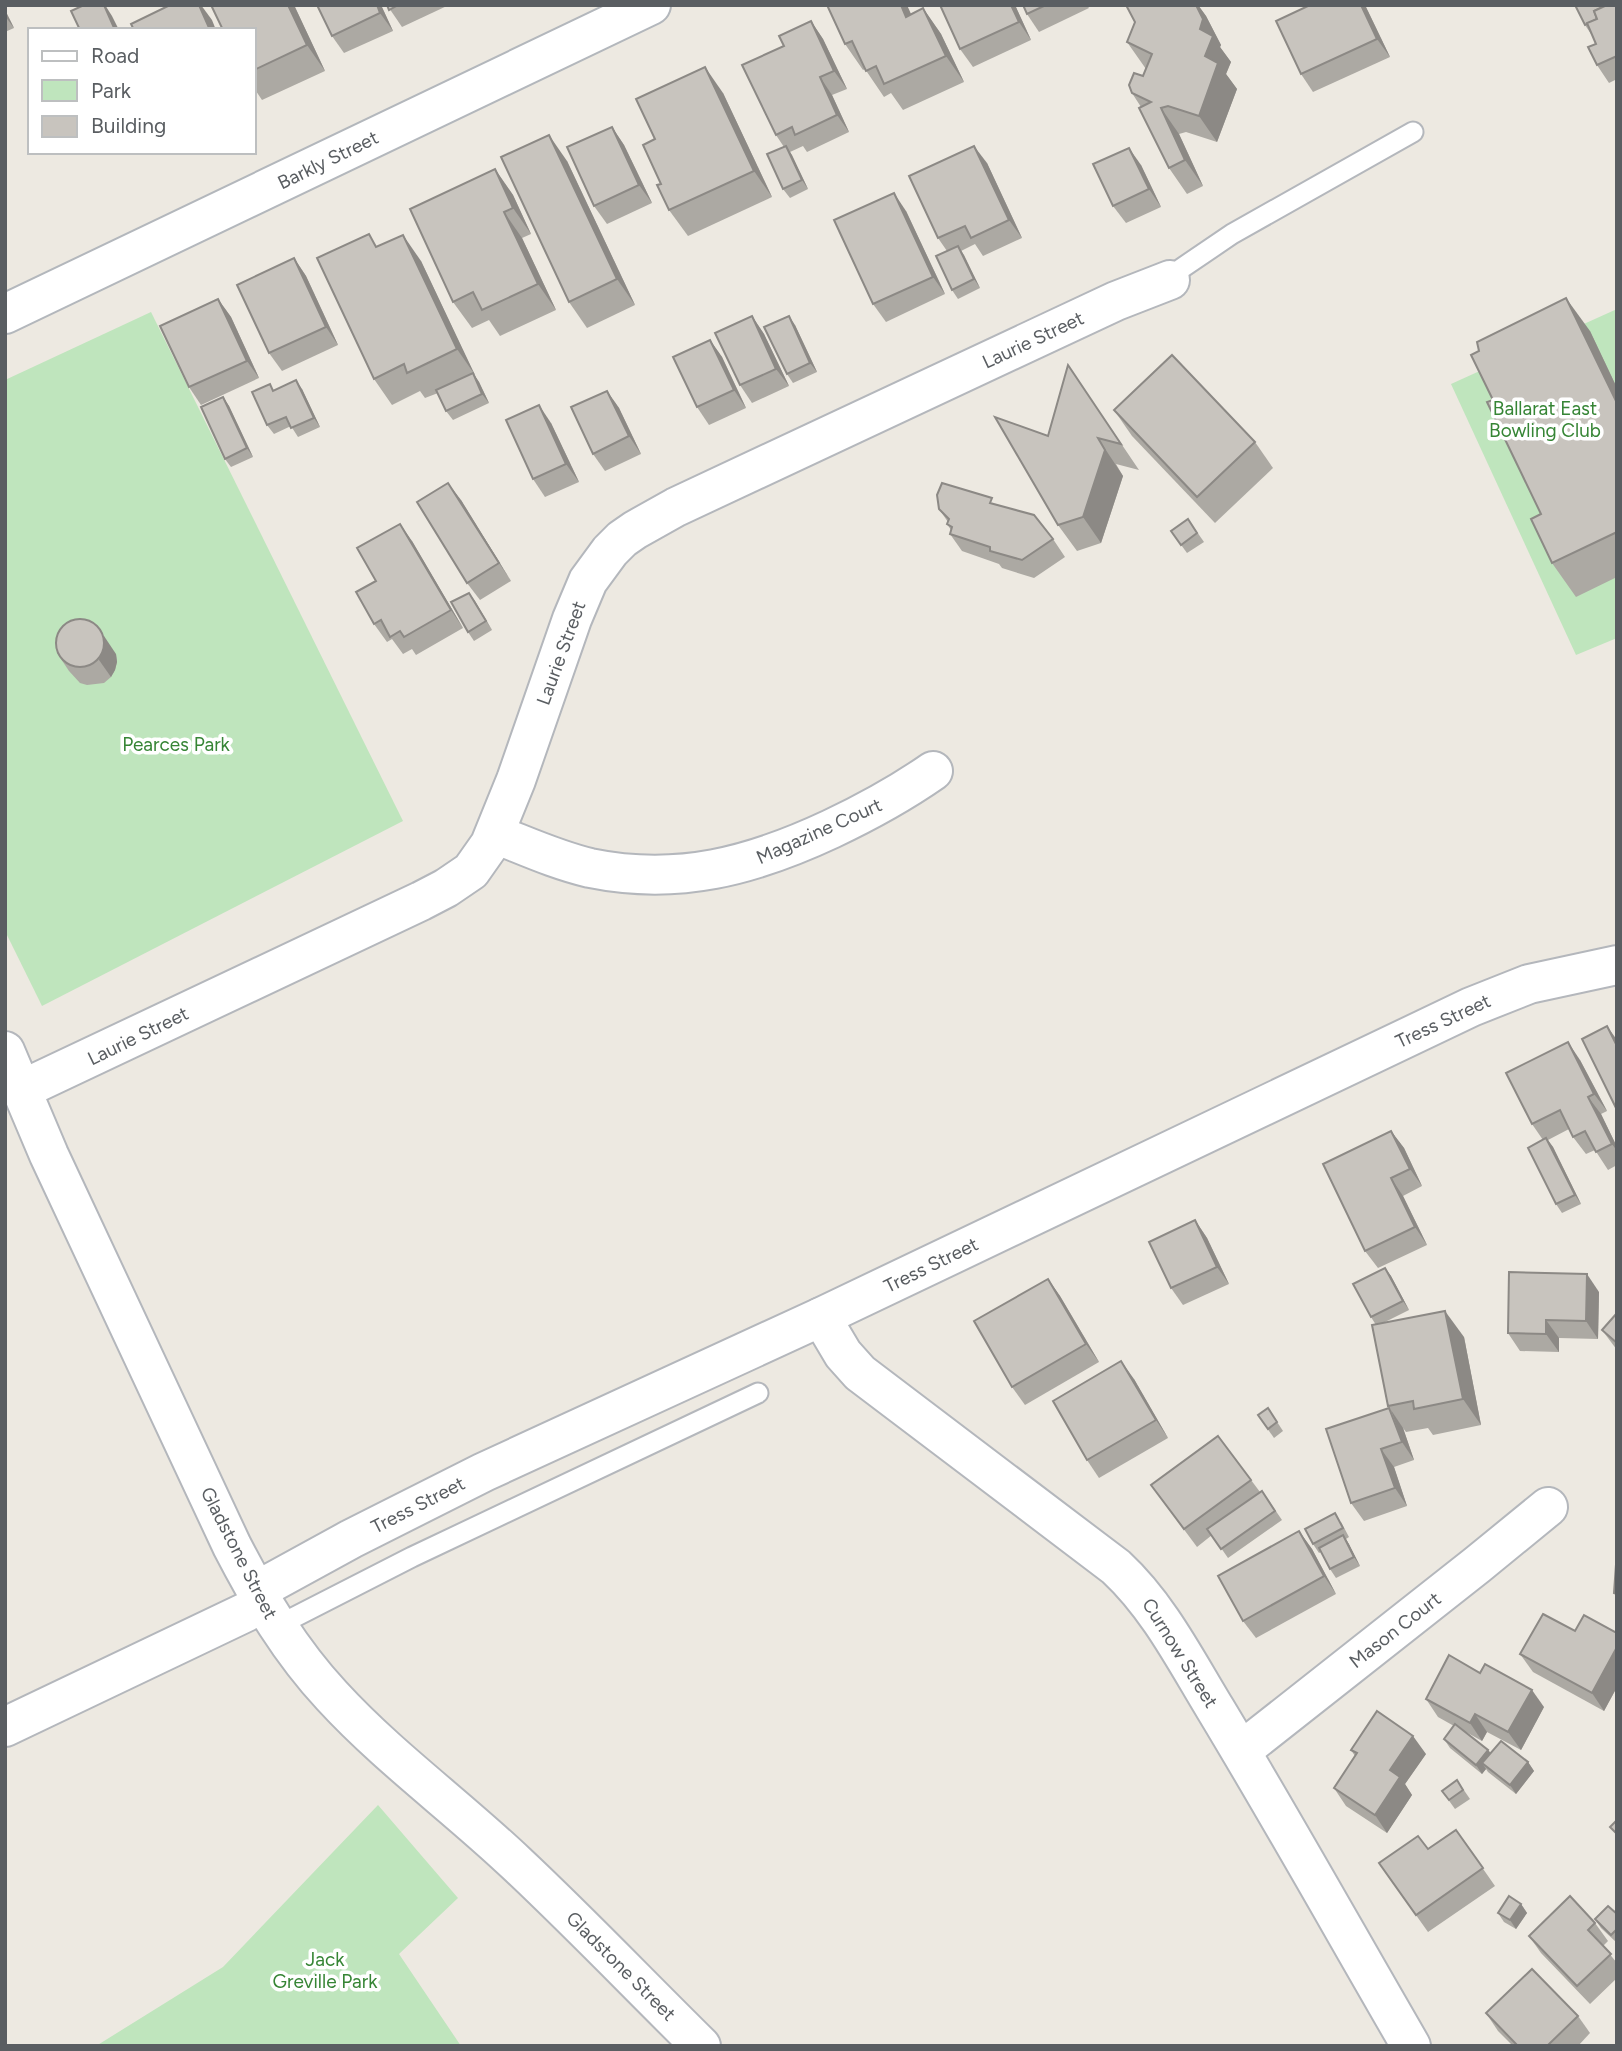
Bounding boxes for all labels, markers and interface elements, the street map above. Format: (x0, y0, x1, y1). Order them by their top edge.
legend (28, 28, 256, 154)
text: Road (91, 43, 139, 68)
text: Park (91, 78, 132, 103)
text: Building (91, 113, 166, 138)
street label: Barkly Street (274, 126, 382, 194)
street label: Laurie Street (979, 306, 1087, 374)
park label: Ballarat East Bowling Club (1489, 397, 1601, 442)
street label: Laurie Street (532, 598, 590, 708)
park label: Pearces Park (122, 733, 231, 756)
street label: Magazine Court (753, 793, 885, 869)
street label: Tress Street (1392, 989, 1494, 1053)
street label: Laurie Street (84, 1002, 192, 1070)
street label: Tress Street (880, 1232, 982, 1298)
street label: Tress Street (367, 1472, 469, 1538)
street label: Gladstone Street (196, 1483, 282, 1623)
street label: Mason Court (1345, 1587, 1445, 1673)
street label: Curnow Street (1137, 1594, 1223, 1712)
street label: Gladstone Street (561, 1906, 681, 2026)
park label: Jack Greville Park (273, 1948, 378, 1993)

